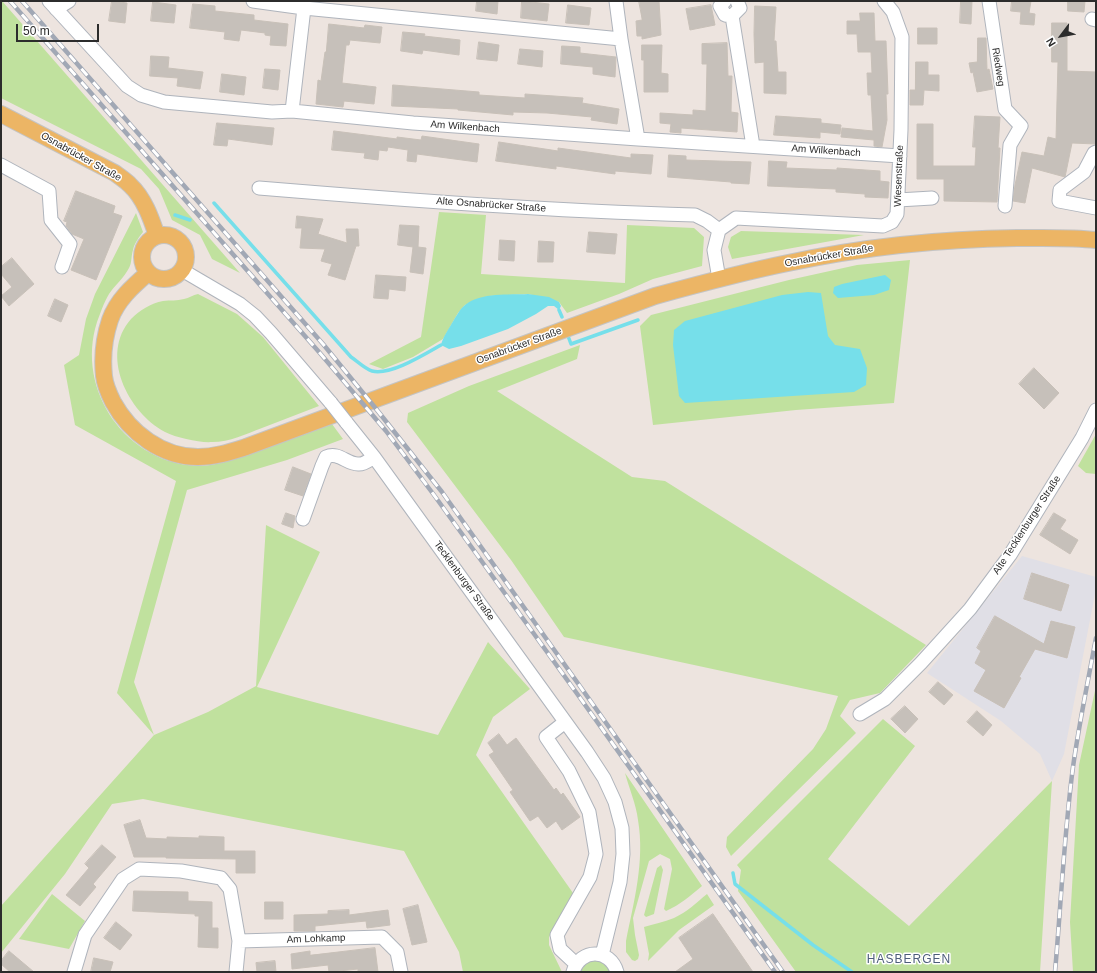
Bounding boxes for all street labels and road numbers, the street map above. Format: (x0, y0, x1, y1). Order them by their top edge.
street label: Riedweg (989, 47, 1007, 87)
street label: Am Wilkenbach (430, 119, 500, 135)
street label: Osnabrücker Straße (39, 130, 123, 184)
street label: Am Wilkenbach (791, 143, 861, 159)
street label: Wiesenstraße (892, 145, 906, 207)
street label: Alte Osnabrücker Straße (436, 195, 546, 215)
street label: Osnabrücker Straße (784, 242, 874, 270)
street label: Osnabrücker Straße (475, 325, 563, 367)
street label: Alte Tecklenburger Straße (990, 473, 1064, 577)
street label: Tecklenburger Straße (431, 539, 497, 623)
street label: Am Lohkamp (286, 932, 346, 946)

